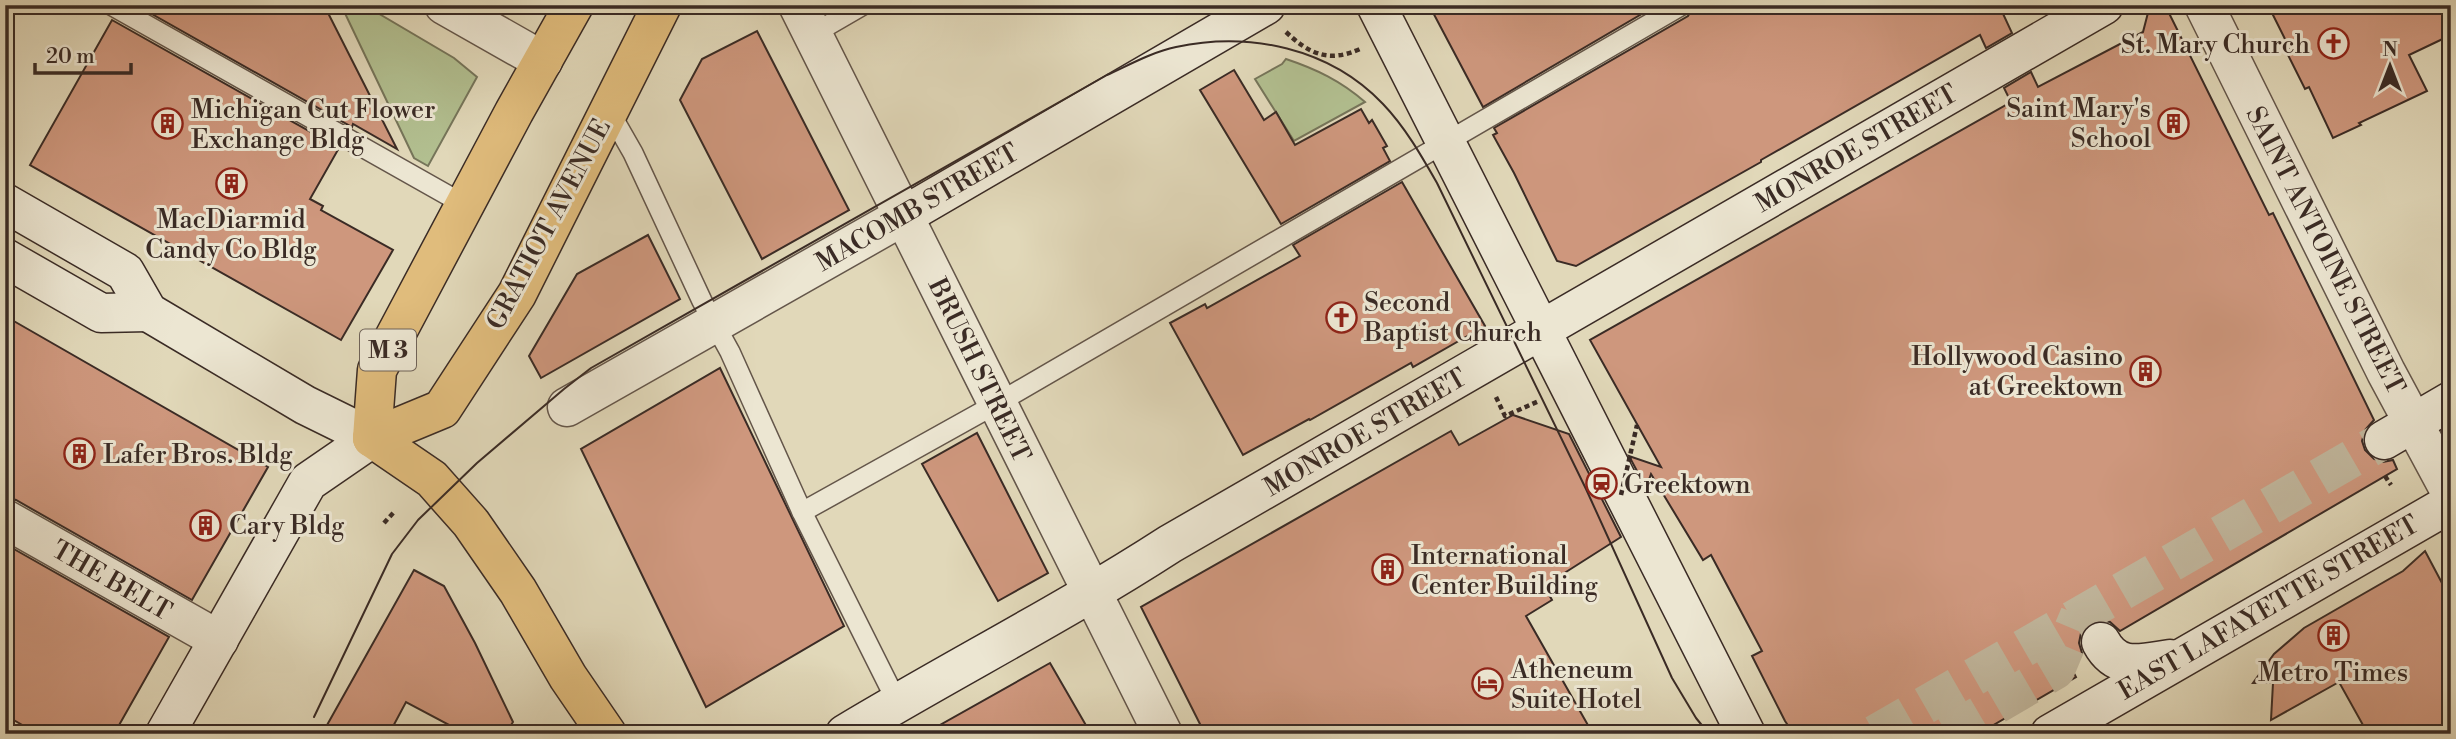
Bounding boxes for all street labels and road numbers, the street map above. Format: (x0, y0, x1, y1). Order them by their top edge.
street label: MONROE STREET (1750, 78, 1963, 220)
street label: SAINT ANTOINE STREET (2239, 101, 2412, 400)
street label: GRATIOT AVENUE (480, 114, 618, 335)
street label: MACOMB STREET (810, 137, 1025, 279)
street label: BRUSH STREET (920, 272, 1037, 468)
road number: M 3 (360, 330, 416, 370)
street label: MONROE STREET (1259, 362, 1472, 504)
street label: EAST LAFAYETTE STREET (2112, 509, 2425, 707)
street label: THE BELT (46, 534, 177, 628)

